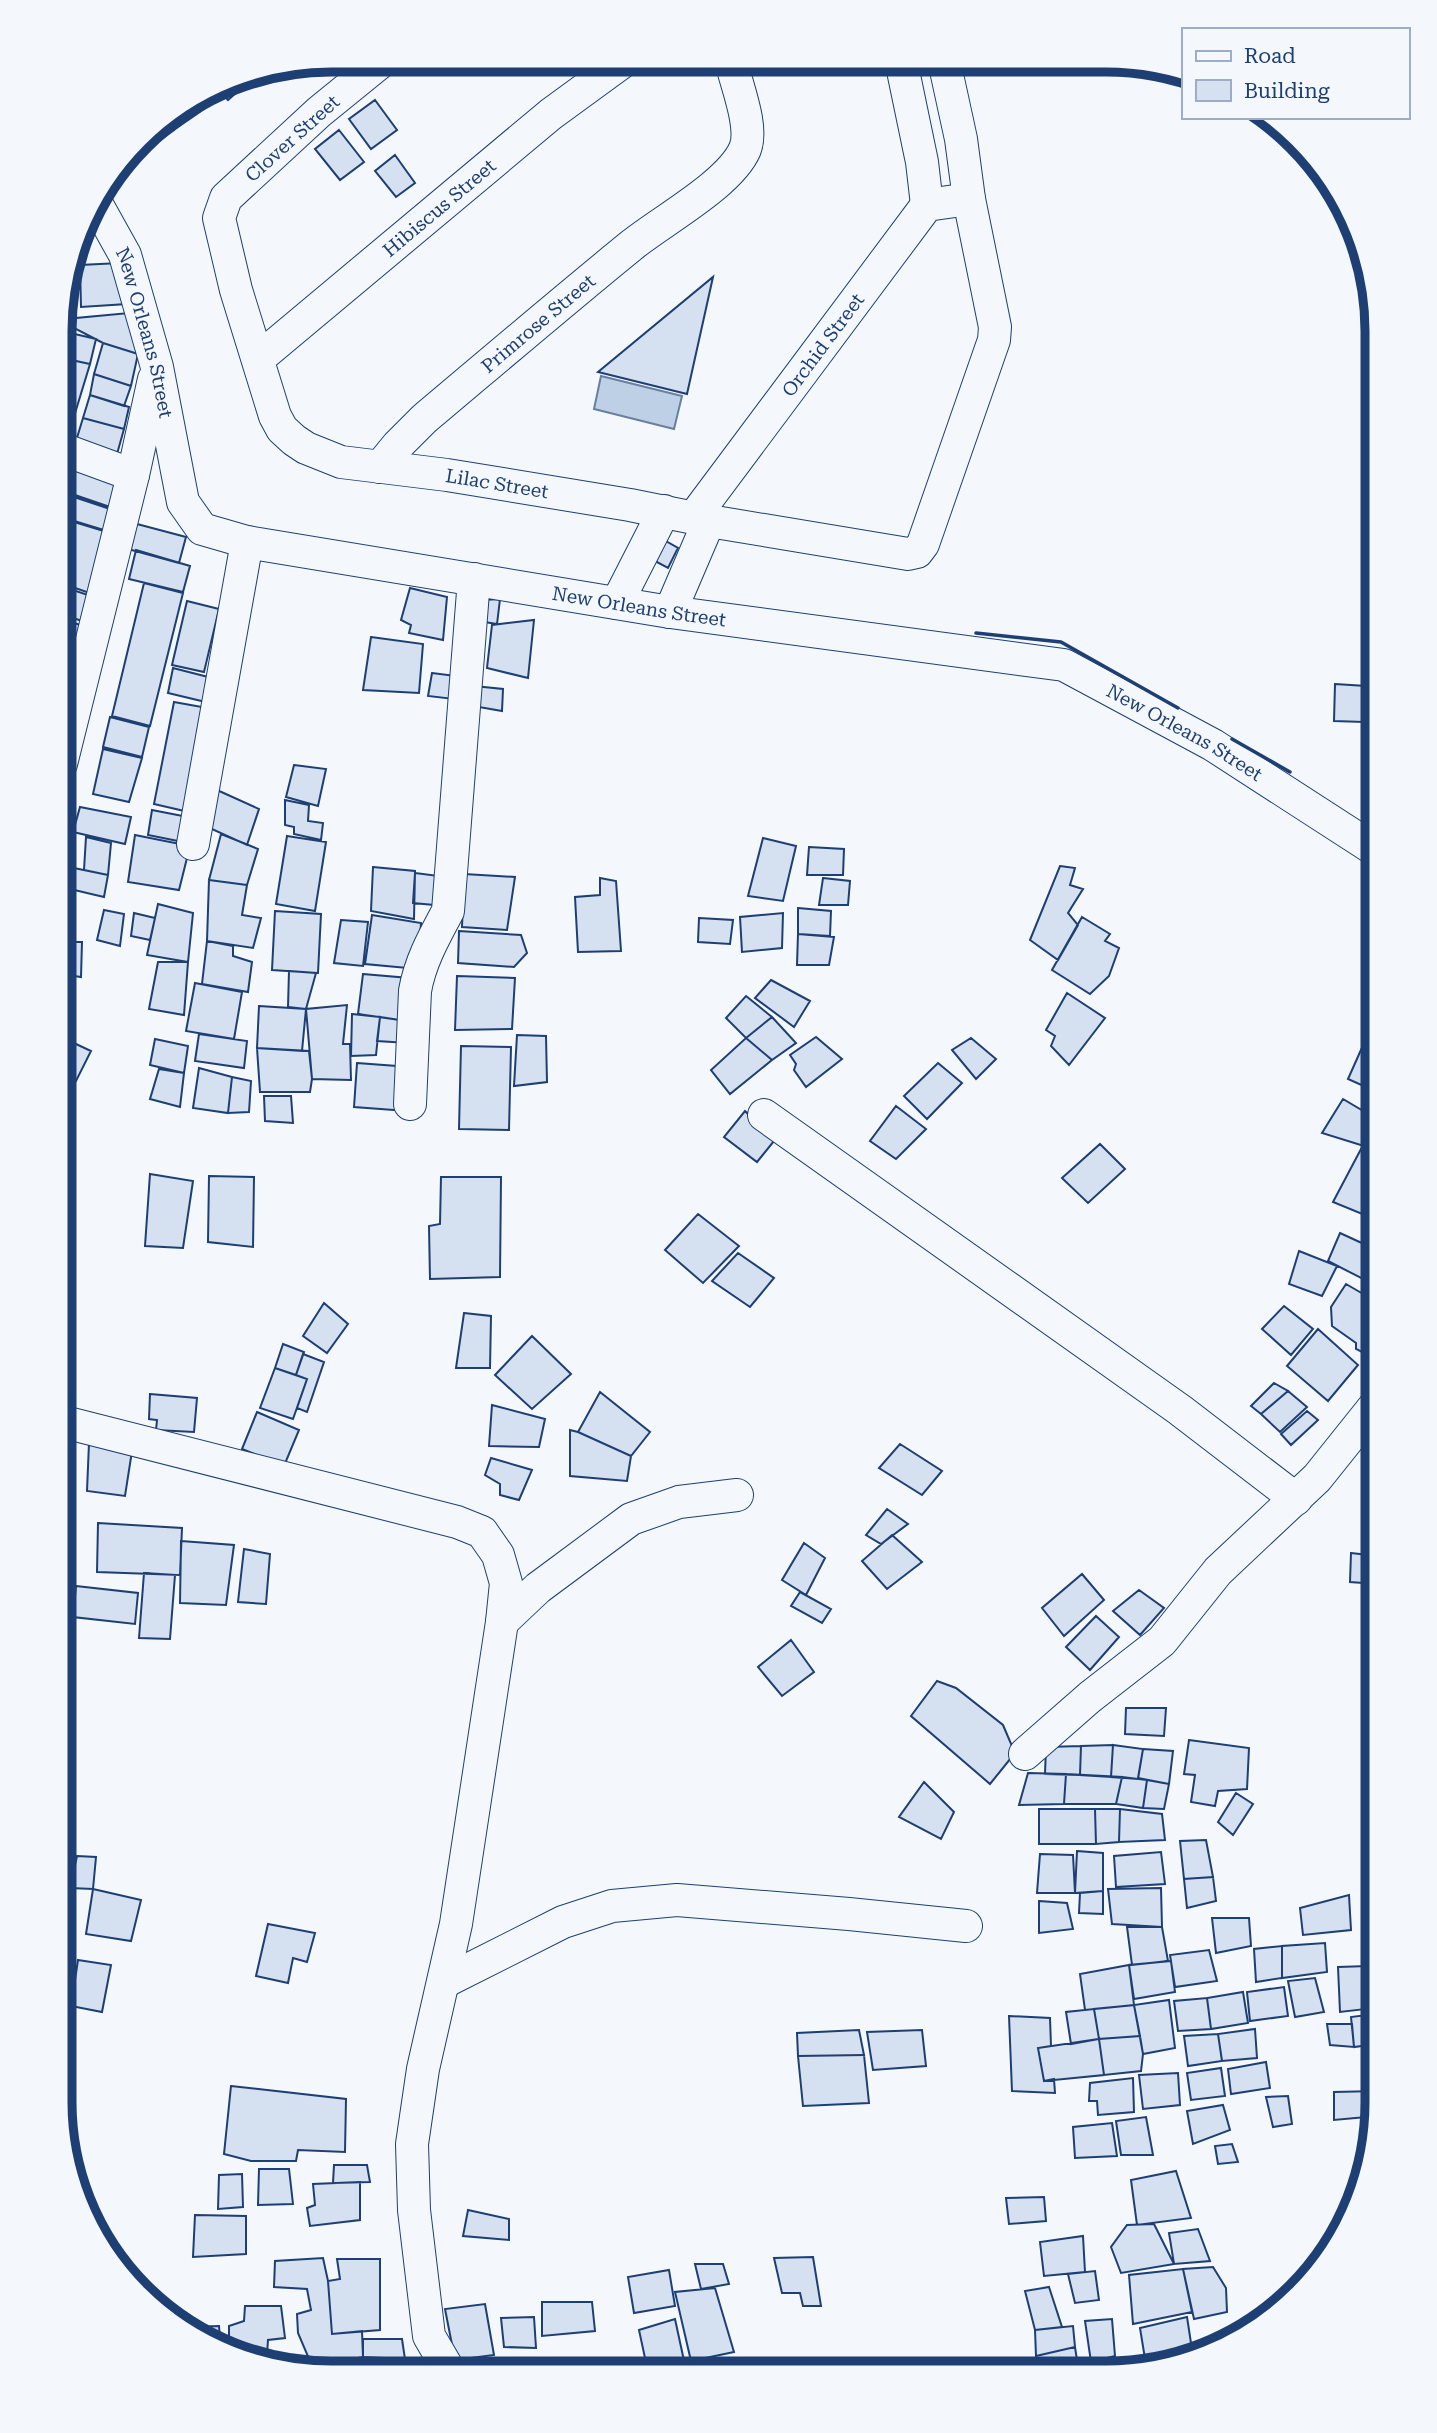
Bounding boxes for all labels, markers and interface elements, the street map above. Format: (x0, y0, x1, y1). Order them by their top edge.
legend (1182, 28, 1409, 119)
text: Road (1244, 44, 1296, 68)
text: Building (1244, 79, 1330, 103)
street label: Clover Street (240, 90, 344, 187)
street label: Hibiscus Street (378, 154, 500, 262)
street label: New Orleans Street (111, 243, 178, 420)
street label: Primrose Street (477, 269, 600, 378)
street label: Orchid Street (777, 289, 869, 401)
street label: Lilac Street (444, 464, 550, 503)
street label: New Orleans Street (550, 582, 728, 631)
street label: New Orleans Street (1103, 679, 1267, 786)

